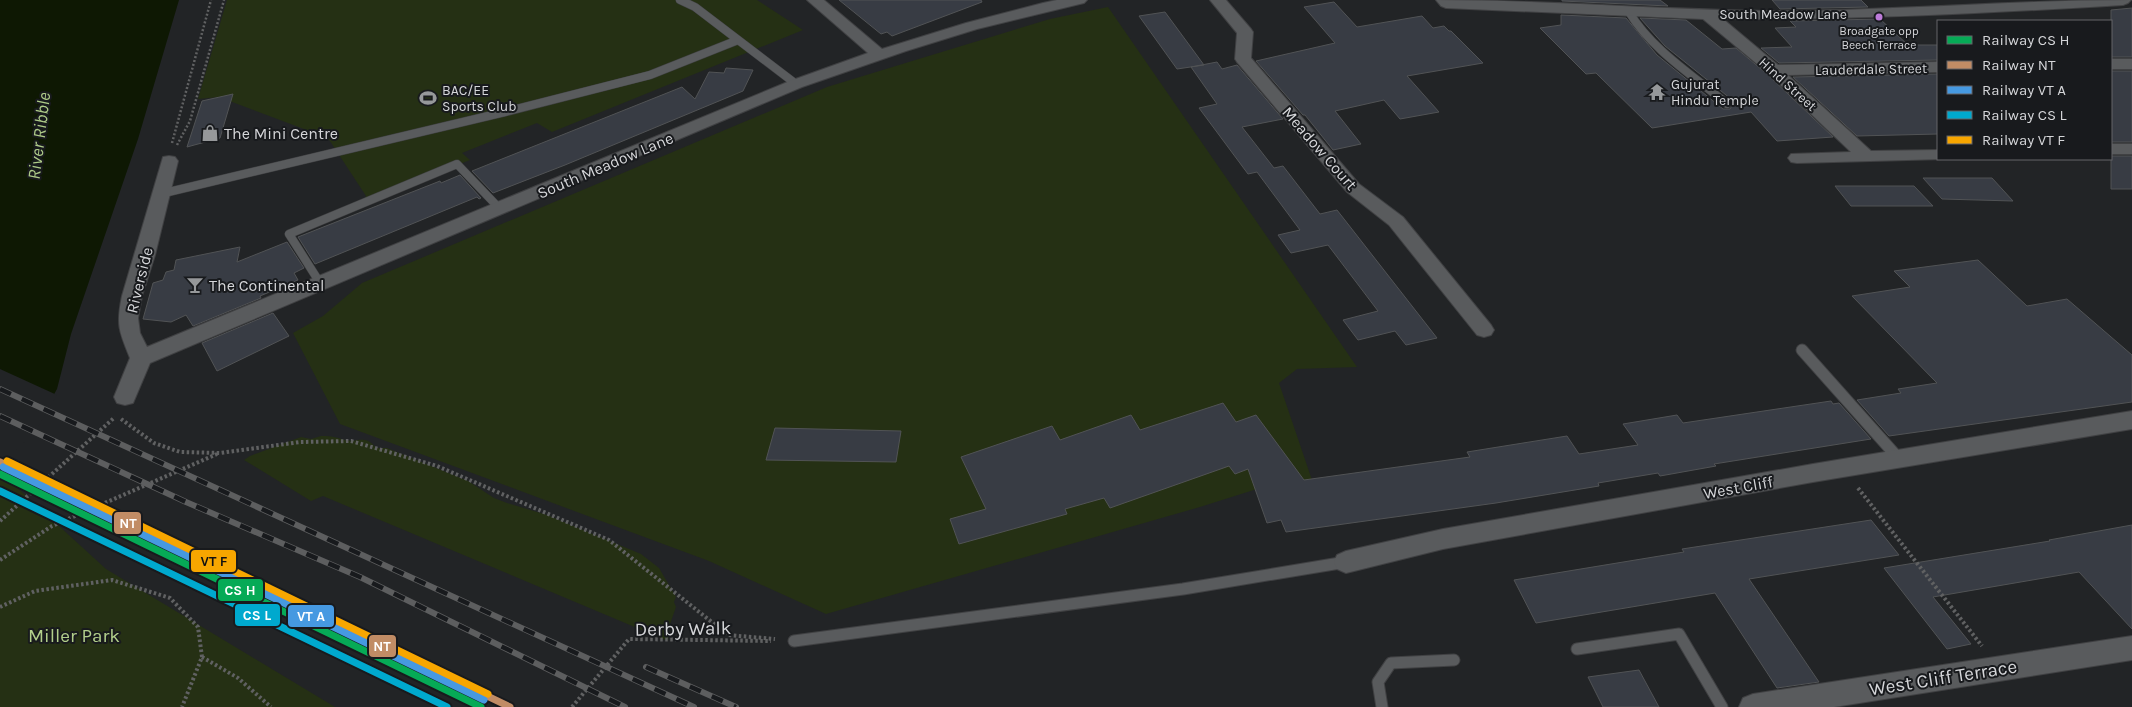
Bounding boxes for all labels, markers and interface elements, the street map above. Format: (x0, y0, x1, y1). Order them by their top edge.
street label: South Meadow Lane (1719, 6, 1847, 23)
marker: Broadgate opp Beech Terrace (1874, 12, 1884, 22)
legend (1937, 20, 2112, 160)
place label: Broadgate opp Beech Terrace (1839, 24, 1919, 52)
text: Railway CS H (1982, 31, 2070, 49)
street label: Hind Street (1755, 54, 1820, 115)
text: Railway NT (1982, 56, 2056, 74)
street label: Lauderdale Street (1815, 60, 1927, 79)
place label: Gujurat Hindu Temple (1671, 76, 1759, 109)
text: Railway VT A (1982, 81, 2066, 99)
place label: BAC/EE Sports Club (442, 82, 517, 115)
temple icon: Gujurat Hindu Temple (1647, 82, 1667, 102)
sports icon: BAC/EE Sports Club (418, 88, 438, 108)
water label: River Ribble (23, 91, 55, 181)
street label: Meadow Court (1278, 103, 1361, 194)
text: Railway CS L (1982, 106, 2067, 124)
shop icon: The Mini Centre (200, 123, 220, 143)
place label: The Mini Centre (224, 124, 338, 143)
street label: South Meadow Lane (534, 128, 676, 203)
text: Railway VT F (1982, 131, 2065, 149)
street label: Riverside (122, 245, 157, 315)
bar icon: The Continental (185, 275, 205, 295)
place label: The Continental (209, 276, 325, 295)
street label: West Cliff (1702, 472, 1775, 503)
line badge: NT (113, 511, 142, 535)
text: NT (119, 515, 137, 532)
line badge: VT F (190, 549, 237, 573)
text: VT F (200, 553, 228, 570)
line badge: CS H (217, 578, 264, 602)
text: CS H (224, 582, 256, 599)
line badge: CS L (234, 603, 281, 627)
line badge: VT A (287, 604, 335, 628)
text: CS L (243, 607, 271, 624)
text: VT A (297, 608, 325, 625)
street label: Derby Walk (635, 617, 732, 641)
park label: Miller Park (28, 625, 120, 647)
line badge: NT (368, 634, 397, 658)
text: NT (373, 638, 391, 655)
street label: West Cliff Terrace (1868, 655, 2019, 701)

